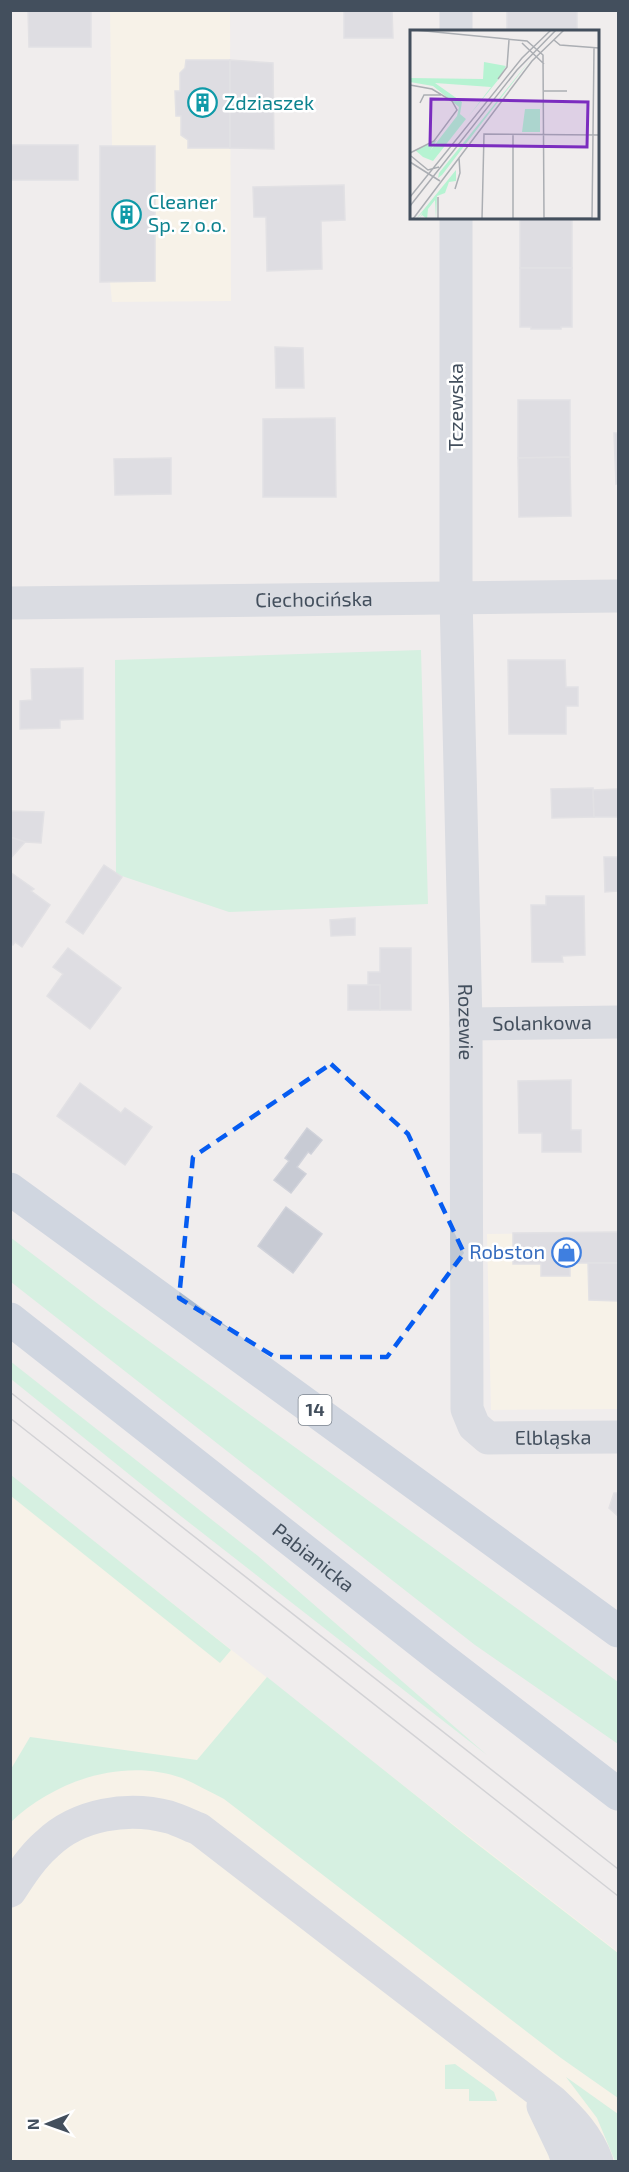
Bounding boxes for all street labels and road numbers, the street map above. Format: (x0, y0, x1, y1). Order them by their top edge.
street label: Tczewska (443, 363, 467, 451)
street label: Ciechocińska (255, 586, 373, 611)
street label: Rozewie (454, 983, 479, 1060)
street label: Solankowa (492, 1009, 592, 1035)
road number: 14 (298, 1395, 332, 1425)
street label: Elbląska (515, 1424, 592, 1449)
street label: Pabianicka (268, 1517, 360, 1596)

